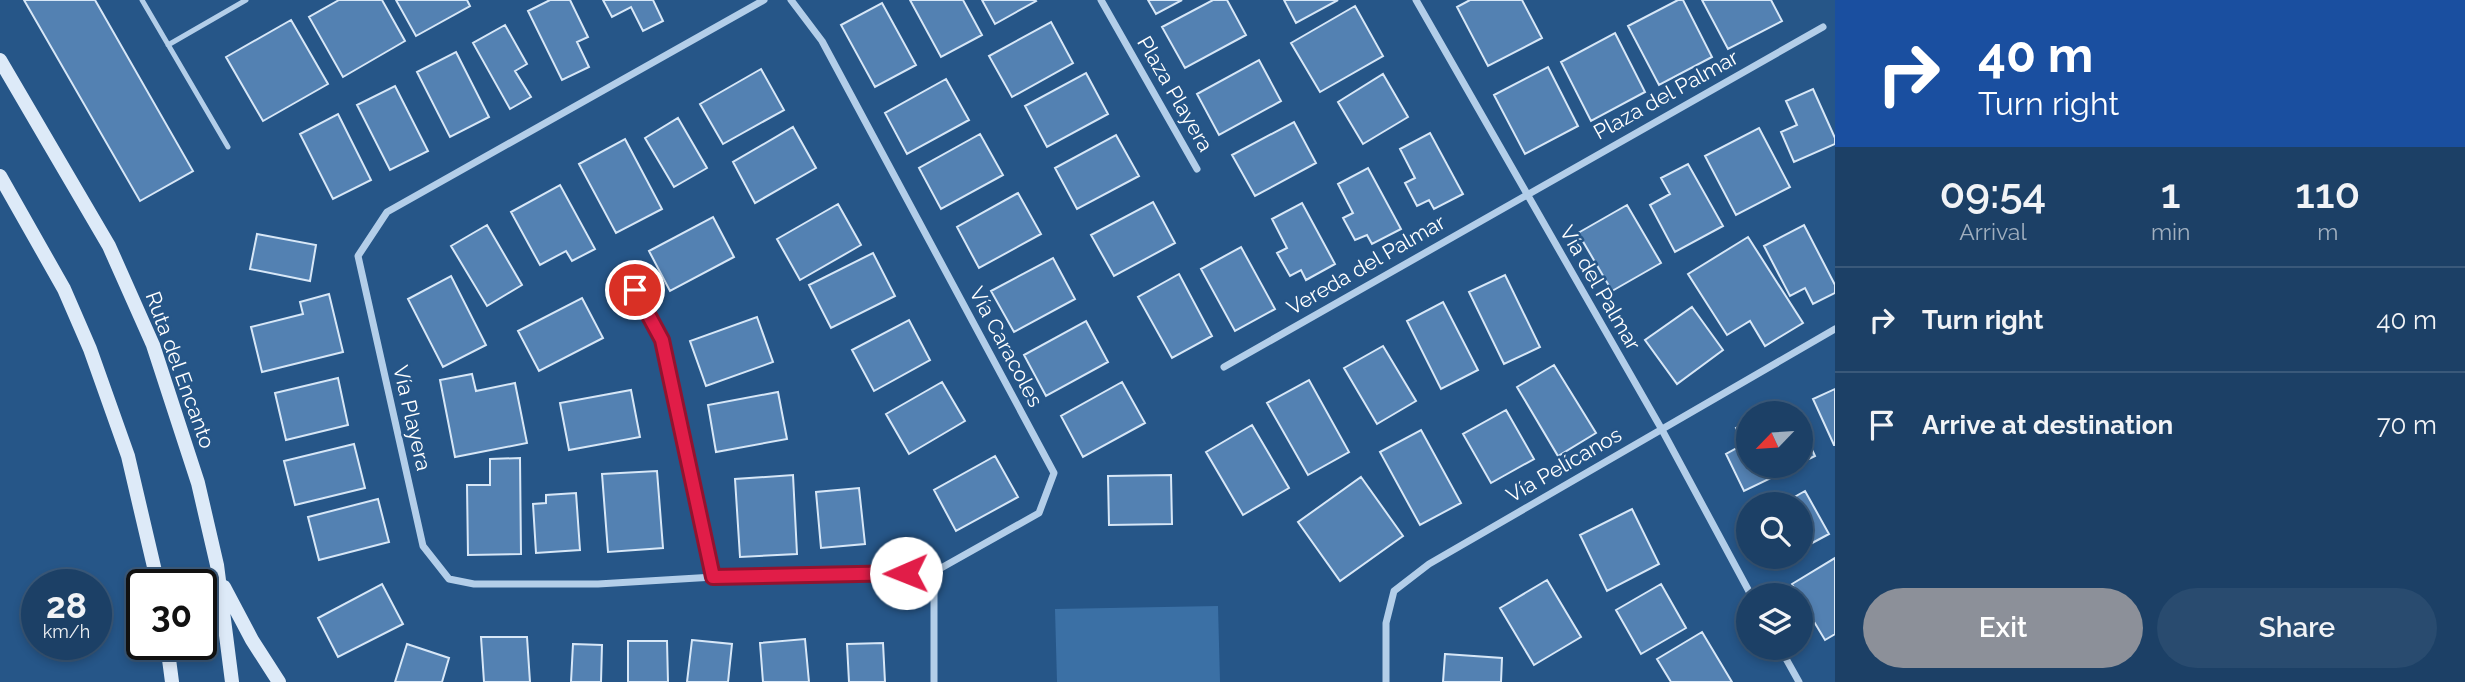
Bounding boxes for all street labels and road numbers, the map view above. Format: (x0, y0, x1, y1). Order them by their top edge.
street label: Plaza Playera (1132, 31, 1219, 156)
street label: Plaza del Palmar (1589, 44, 1743, 145)
street label: Vereda del Palmar (1282, 209, 1450, 320)
street label: Vía del Palmar (1555, 221, 1646, 355)
street label: Vía Caracoles (964, 282, 1049, 411)
street label: Ruta del Encanto (140, 288, 220, 452)
street label: Vía Playera (388, 363, 437, 473)
street label: Vía Pelícanos (1502, 421, 1626, 508)

